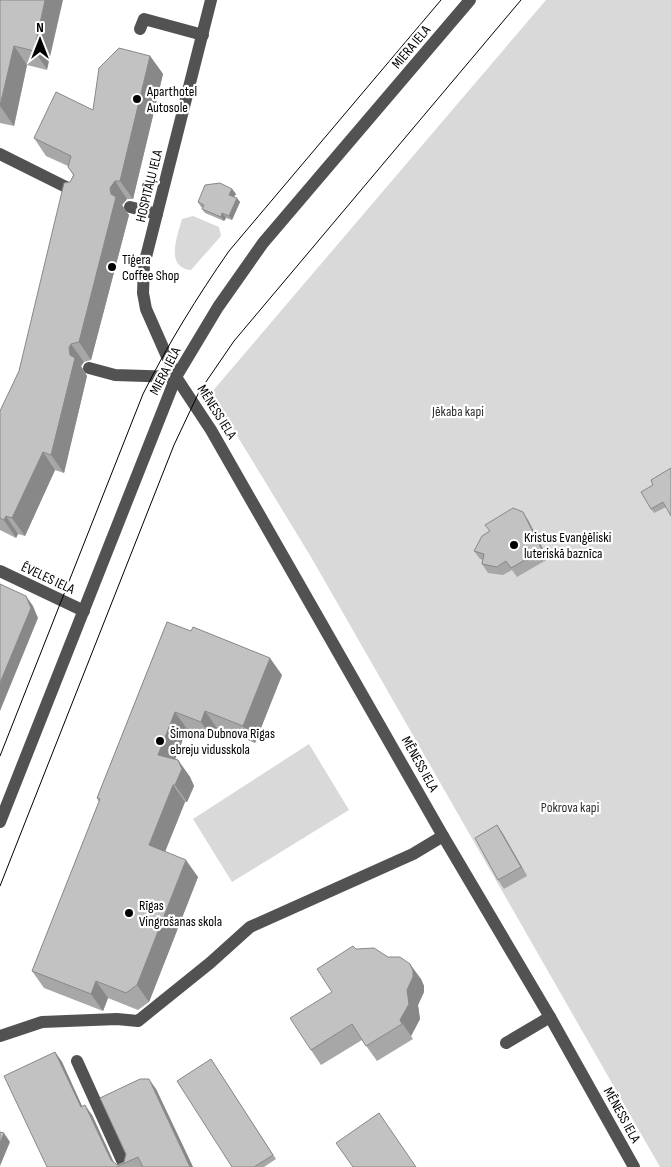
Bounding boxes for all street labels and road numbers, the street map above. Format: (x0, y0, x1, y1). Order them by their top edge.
street label: MIERA IELA (388, 21, 435, 72)
street label: HOSPITĀĻU IELA (132, 147, 166, 224)
street label: MIERA IELA (146, 343, 185, 398)
street label: MĒNESS IELA (194, 382, 241, 443)
street label: ĒVELES IELA (19, 558, 78, 598)
street label: MĒNESS IELA (398, 733, 443, 796)
street label: MĒNESS IELA (600, 1084, 645, 1147)

